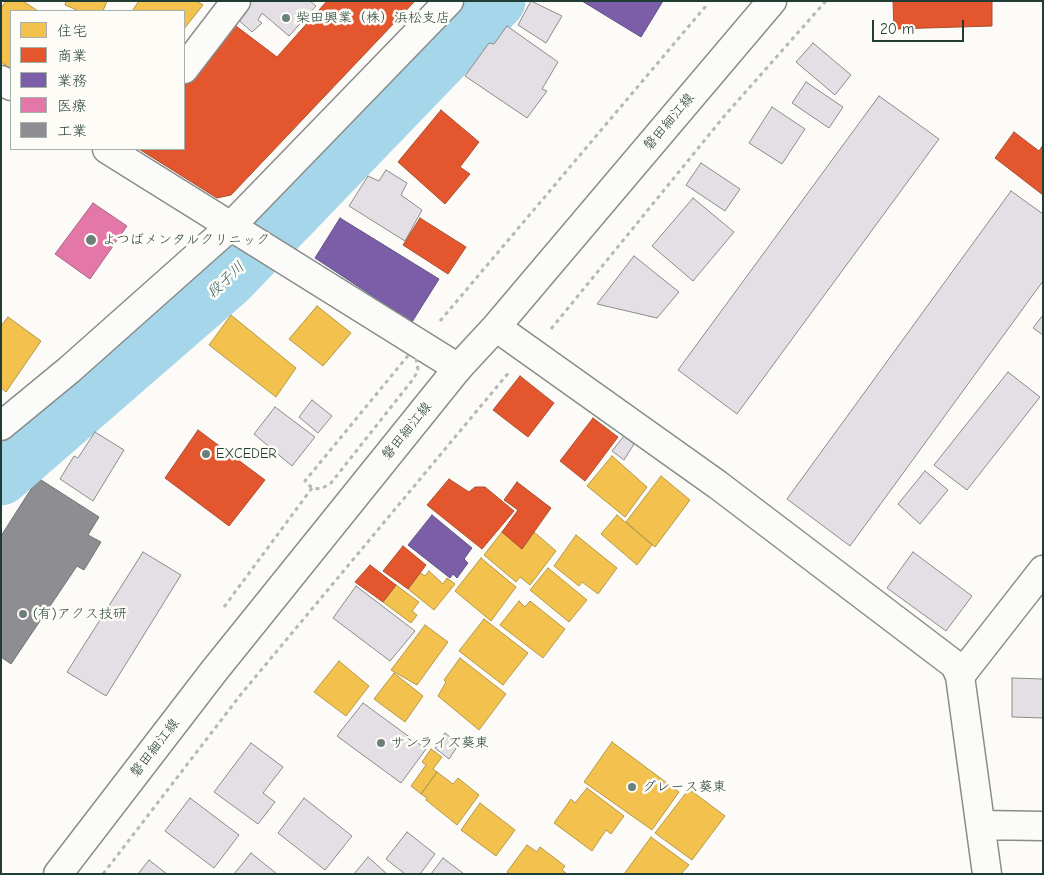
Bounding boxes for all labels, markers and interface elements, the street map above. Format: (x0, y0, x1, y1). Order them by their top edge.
legend (10, 10, 185, 150)
place label: 柴田興業（株）浜松支店 (296, 10, 450, 26)
scale bar (874, 10, 966, 42)
marker: 柴田興業（株）浜松支店 (280, 12, 292, 24)
text: 20 m (880, 20, 914, 38)
text: 住宅 (57, 22, 87, 40)
text: 商業 (57, 47, 87, 65)
text: 業務 (57, 72, 87, 90)
street label: 磐田細江線 (640, 90, 698, 154)
text: 医療 (57, 97, 87, 115)
text: 工業 (57, 122, 87, 140)
place label: よつばメンタルクリニック (102, 232, 270, 248)
marker: よつばメンタルクリニック (84, 233, 98, 247)
water label: 段子川 (203, 258, 249, 302)
street label: 磐田細江線 (378, 399, 436, 463)
place label: EXCEDER (216, 446, 277, 462)
marker: EXCEDER (200, 448, 212, 460)
place label: (有)アクス技研 (33, 606, 127, 622)
marker: (有)アクス技研 (17, 608, 29, 620)
street label: 磐田細江線 (127, 715, 183, 781)
place label: サンライズ葵東 (391, 735, 489, 751)
marker: サンライズ葵東 (375, 737, 387, 749)
place label: グレース葵東 (642, 779, 727, 795)
marker: グレース葵東 (626, 781, 638, 793)

